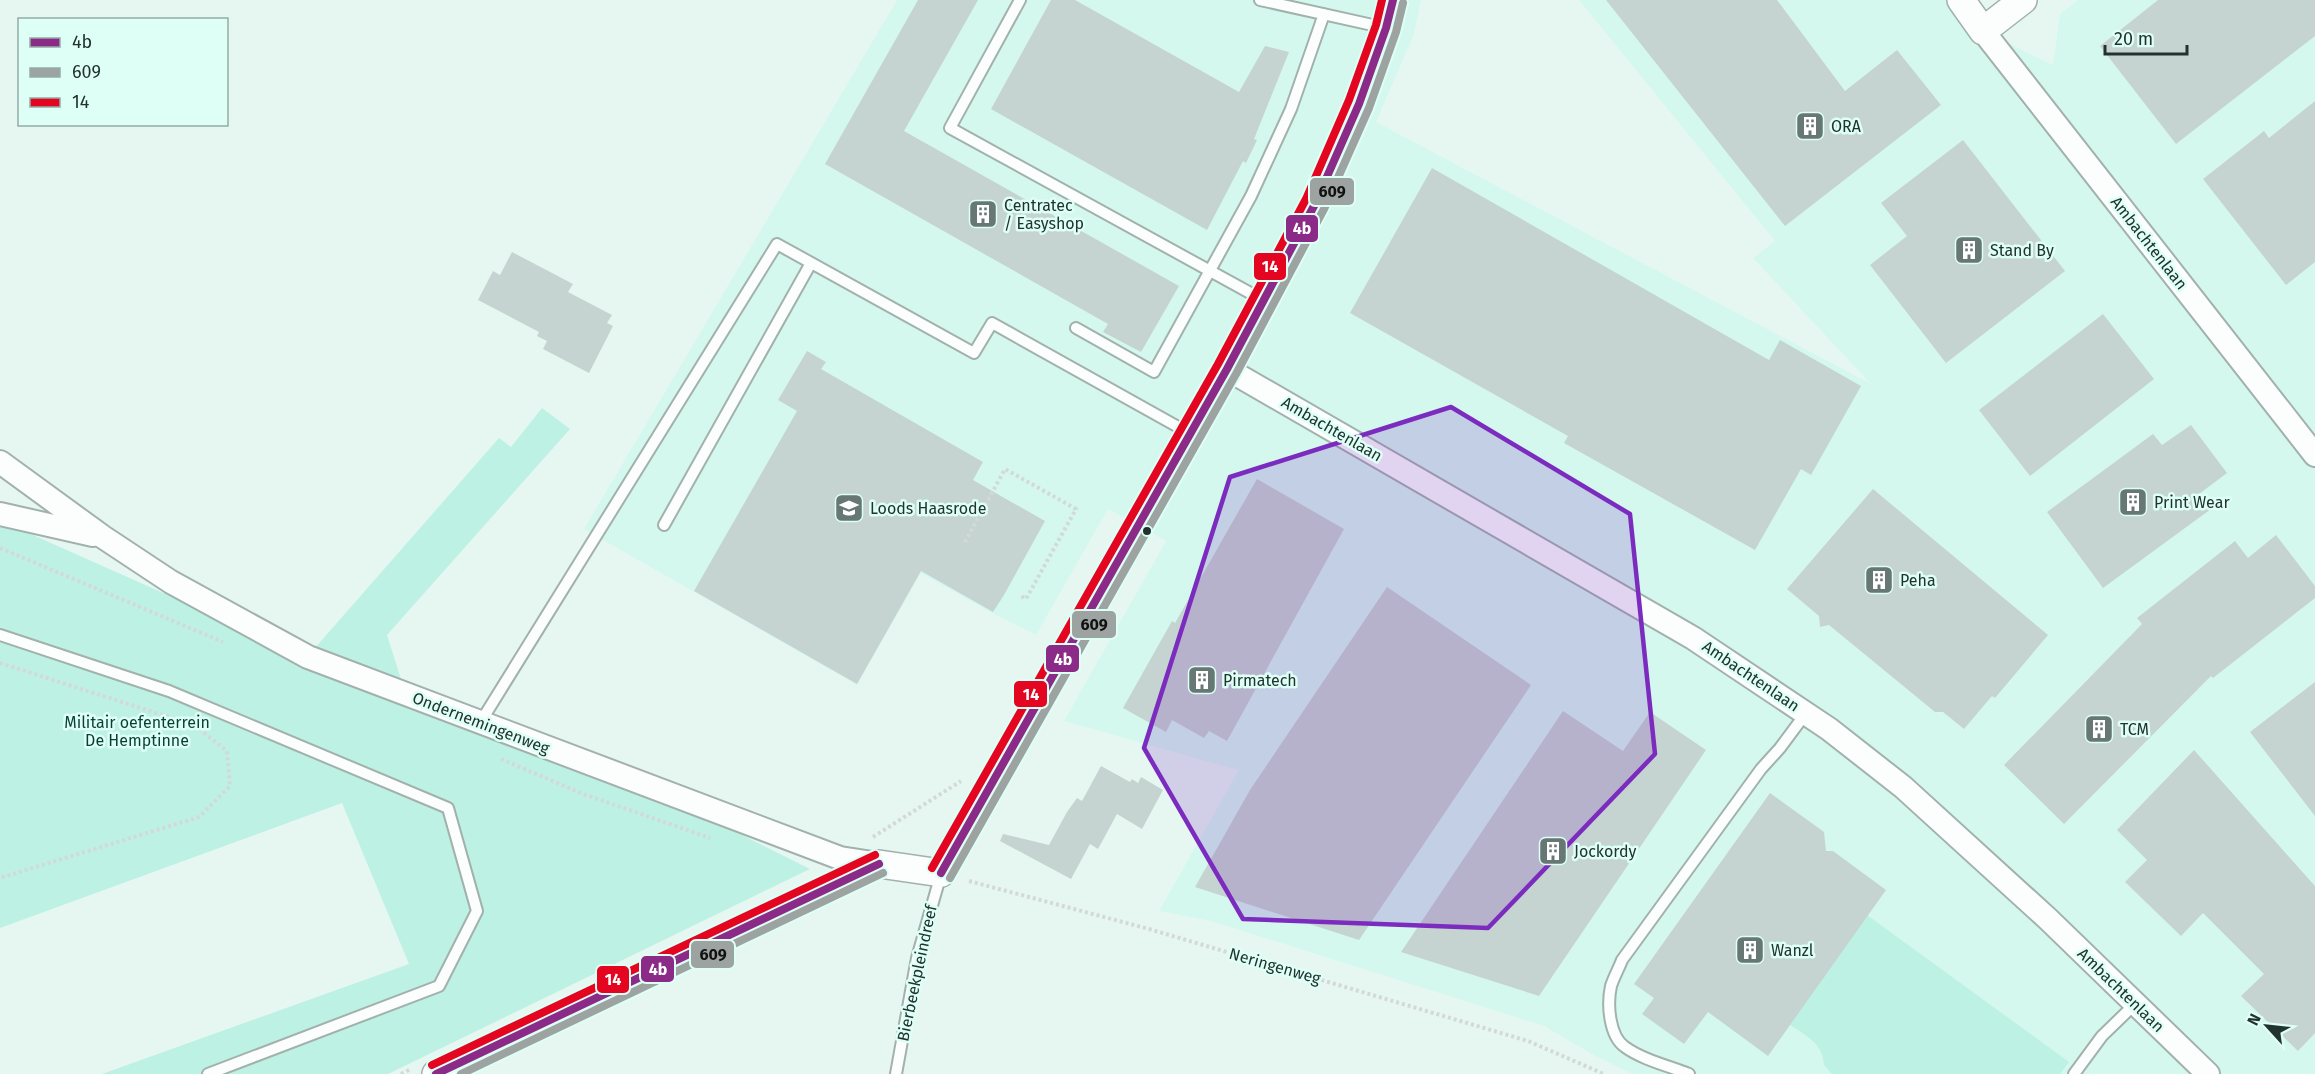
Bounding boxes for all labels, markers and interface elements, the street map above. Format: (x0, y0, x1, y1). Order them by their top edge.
legend (18, 18, 228, 126)
scale bar (2105, 18, 2188, 56)
text: 20 m (2114, 28, 2153, 50)
text: 4b (72, 31, 92, 53)
text: 609 (72, 61, 101, 83)
text: 14 (72, 91, 90, 113)
building icon: ORA (1794, 110, 1826, 142)
place label: ORA (1831, 117, 1862, 136)
line badge: 609 (1309, 177, 1355, 206)
text: 609 (1318, 182, 1346, 201)
street label: Ambachtenlaan (2107, 193, 2191, 293)
place label: Centratec / Easyshop (1004, 196, 1084, 233)
building icon: Centratec / Easyshop (967, 198, 999, 230)
line badge: 4b (1285, 214, 1319, 243)
text: 4b (1293, 219, 1311, 238)
building icon: Stand By (1953, 234, 1985, 266)
place label: Stand By (1990, 241, 2054, 260)
line badge: 14 (1253, 252, 1287, 281)
text: 14 (1262, 257, 1278, 276)
street label: Ambachtenlaan (1278, 393, 1386, 465)
building icon: Print Wear (2117, 486, 2149, 518)
school or university icon: Loods Haasrode (833, 492, 865, 524)
place label: Print Wear (2154, 493, 2230, 512)
place label: Loods Haasrode (870, 499, 986, 518)
unlabelled marker (1141, 525, 1153, 537)
building icon: Peha (1863, 564, 1895, 596)
place label: Peha (1900, 571, 1936, 590)
line badge: 609 (1071, 610, 1117, 639)
text: 609 (1080, 615, 1108, 634)
street label: Ambachtenlaan (1699, 637, 1803, 715)
line badge: 4b (1045, 644, 1080, 673)
text: 4b (1054, 650, 1072, 669)
building icon: Pirmatech (1186, 664, 1218, 696)
place label: Pirmatech (1223, 671, 1297, 690)
line badge: 14 (1013, 680, 1048, 708)
text: 14 (1023, 685, 1039, 704)
street label: Ondernemingenweg (410, 688, 553, 758)
park label: Militair oefenterrein De Hemptinne (64, 713, 210, 750)
building icon: TCM (2083, 713, 2115, 745)
place label: TCM (2120, 720, 2149, 739)
building icon: Jockordy (1537, 835, 1569, 867)
place label: Jockordy (1574, 842, 1637, 861)
street label: Bierbeekpleindreef (893, 901, 941, 1043)
building icon: Wanzl (1734, 934, 1766, 966)
line badge: 609 (690, 940, 735, 969)
place label: Wanzl (1771, 941, 1814, 960)
street label: Neringenweg (1227, 944, 1324, 988)
street label: Ambachtenlaan (2074, 944, 2168, 1036)
text: 609 (699, 945, 727, 964)
line badge: 4b (640, 955, 675, 983)
text: 4b (649, 960, 667, 979)
line badge: 14 (596, 965, 630, 994)
text: 14 (605, 970, 621, 989)
north arrow (2237, 996, 2297, 1056)
text: N (2243, 1010, 2265, 1028)

